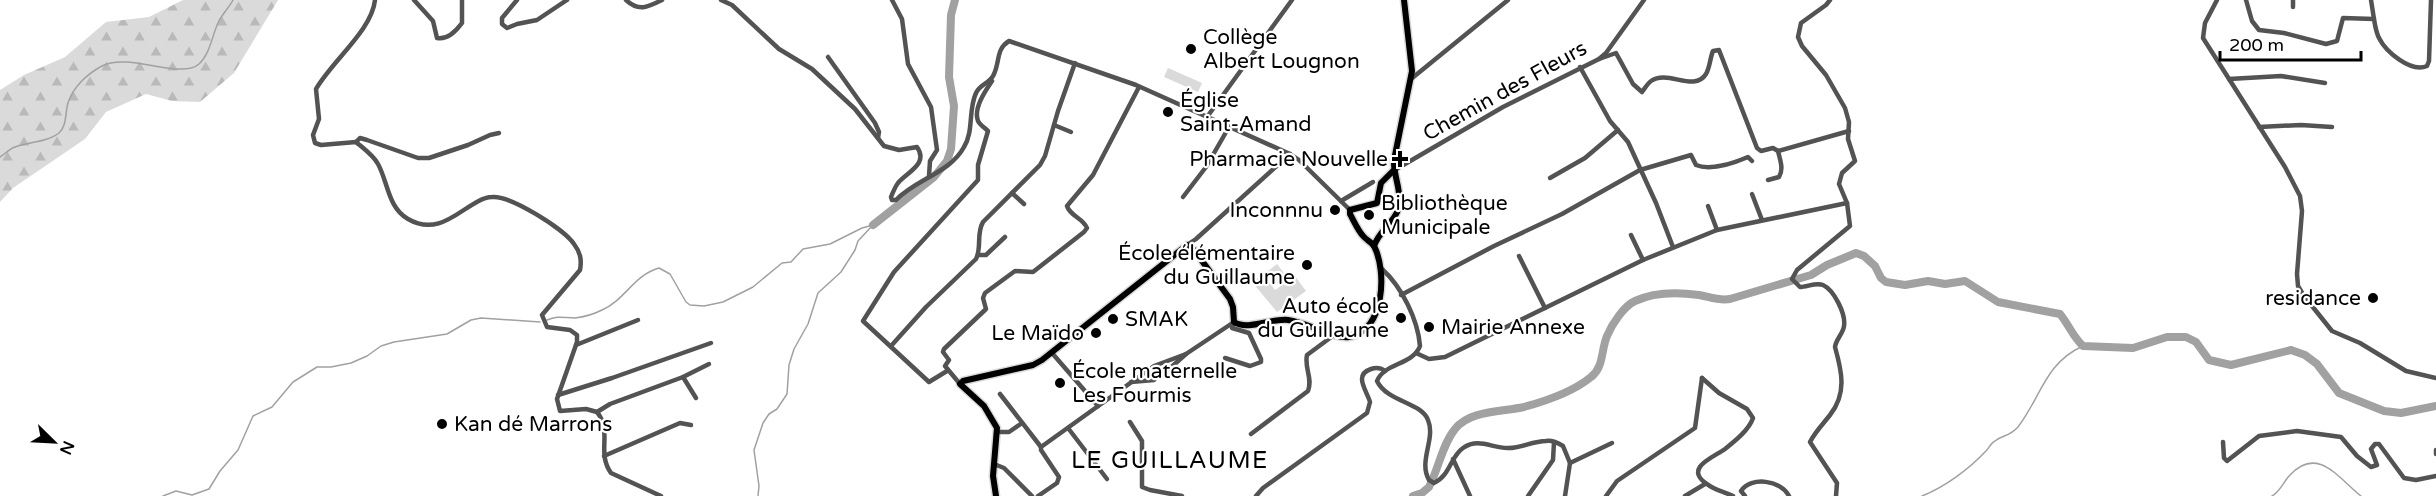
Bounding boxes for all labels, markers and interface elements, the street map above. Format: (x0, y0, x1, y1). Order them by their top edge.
scale bar (2220, 24, 2361, 62)
place label: Collège Albert Lougnon (1203, 25, 1360, 74)
text: 200 m (2229, 34, 2284, 56)
street label: Chemin des Fleurs (1419, 36, 1591, 146)
marker: Collège Albert Lougnon (1184, 42, 1198, 56)
place label: Église Saint-Amand (1180, 88, 1311, 137)
marker: Église Saint-Amand (1161, 105, 1175, 119)
place label: Pharmacie Nouvelle (1189, 147, 1388, 172)
marker: Pharmacie Nouvelle (1393, 152, 1407, 166)
place label: Bibliothèque Municipale (1381, 191, 1508, 240)
place label: Inconnnu (1229, 198, 1323, 223)
marker: Inconnnu (1328, 203, 1342, 217)
marker: Bibliothèque Municipale (1362, 208, 1376, 222)
place label: École élémentaire du Guillaume (1118, 241, 1295, 290)
marker: École élémentaire du Guillaume (1300, 258, 1314, 272)
place label: residance (2265, 286, 2361, 311)
marker: residance (2366, 291, 2380, 305)
place label: Auto école du Guillaume (1257, 294, 1389, 343)
place label: SMAK (1125, 307, 1188, 332)
marker: Auto école du Guillaume (1394, 311, 1408, 325)
marker: SMAK (1106, 312, 1120, 326)
place label: Mairie Annexe (1441, 315, 1585, 340)
marker: Mairie Annexe (1422, 320, 1436, 334)
place label: Le Maïdo (991, 321, 1084, 346)
marker: Le Maïdo (1089, 326, 1103, 340)
place label: École maternelle Les Fourmis (1072, 359, 1237, 408)
marker: École maternelle Les Fourmis (1053, 376, 1067, 390)
north arrow (24, 412, 84, 472)
place label: Kan dé Marrons (454, 412, 612, 437)
marker: Kan dé Marrons (435, 417, 449, 431)
text: N (55, 438, 79, 458)
district label: LE GUILLAUME (1071, 446, 1269, 475)

